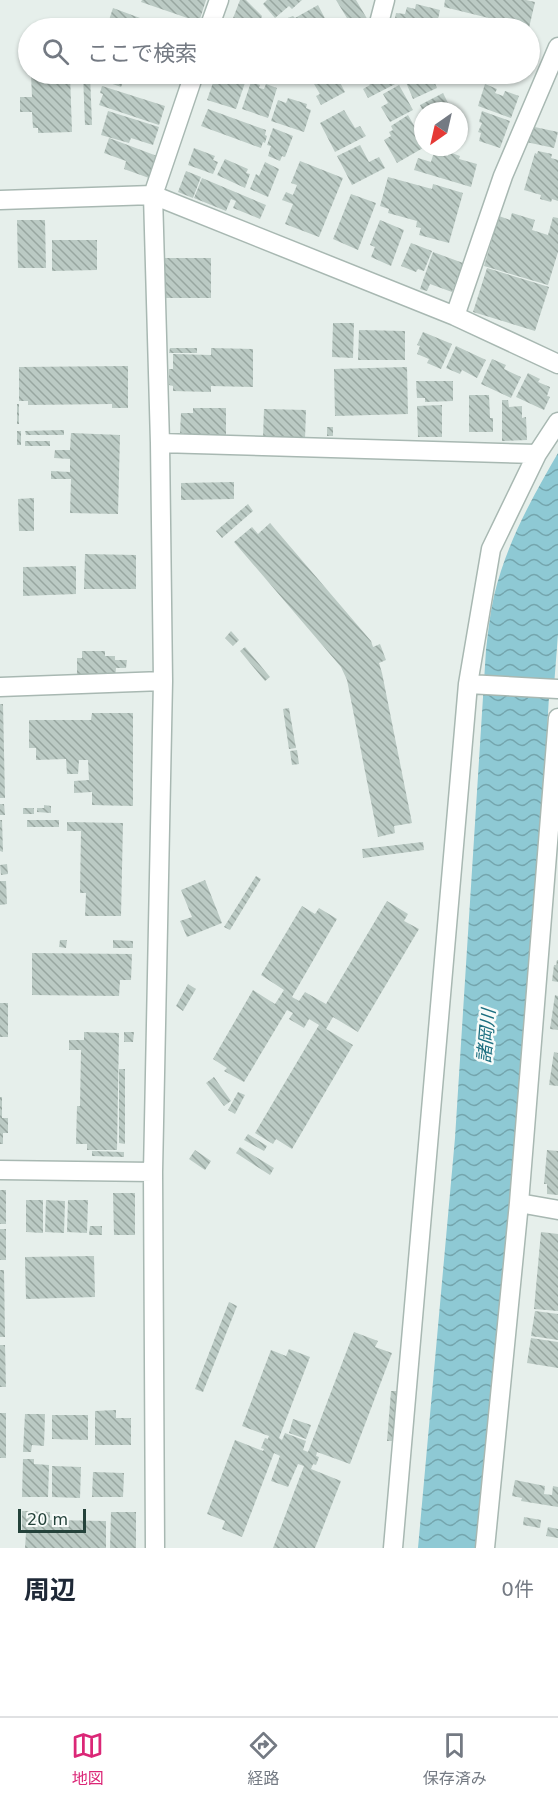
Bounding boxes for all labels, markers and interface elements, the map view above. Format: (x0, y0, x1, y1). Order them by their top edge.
search box (18, 18, 540, 84)
icon: search (39, 35, 72, 68)
text: ここで検索 (87, 41, 197, 66)
north arrow (414, 102, 468, 156)
water label: 諸岡川 (473, 1006, 499, 1064)
scale bar (18, 1506, 86, 1534)
text: 20 m (27, 1510, 68, 1529)
text: 周辺 (24, 1575, 76, 1605)
text: 0件 (501, 1577, 534, 1601)
tab: 地図 (71, 1729, 104, 1789)
tab: 経路 (247, 1729, 280, 1789)
tab: 保存済み (423, 1729, 487, 1789)

